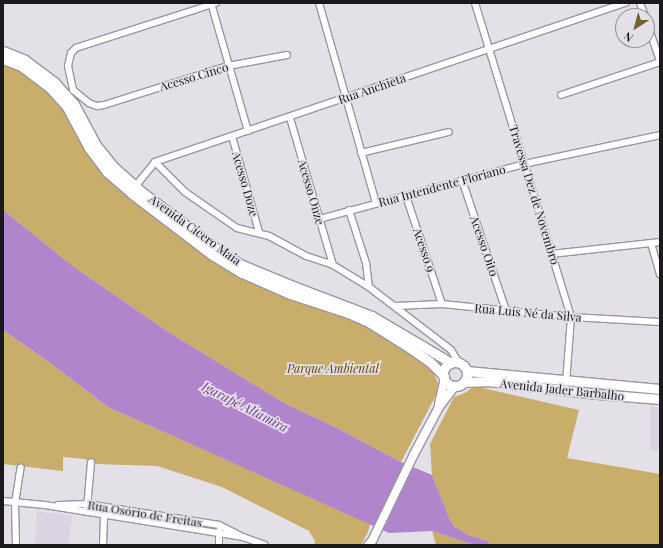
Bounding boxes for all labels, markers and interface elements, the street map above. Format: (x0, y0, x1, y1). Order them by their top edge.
north arrow (615, 8, 655, 48)
text: N (621, 29, 636, 46)
street label: Acesso Cinco (158, 60, 230, 94)
street label: Rua Anchieta (336, 71, 408, 107)
street label: Travessa Dez de Novembro (506, 123, 562, 267)
street label: Acesso Doze (229, 150, 261, 218)
street label: Acesso Onze (295, 158, 327, 226)
street label: Rua Intendente Floriano (377, 162, 507, 210)
street label: Avenida Cícero Maia (146, 192, 244, 268)
street label: Acesso Oito (467, 214, 501, 278)
street label: Acesso 9 (410, 226, 438, 274)
street label: Rua Luís Né da Silva (474, 301, 582, 325)
park label: Parque Ambiental (287, 362, 379, 376)
street label: Avenida Jader Barbalho (499, 376, 625, 404)
water label: Igarapé Altamira (199, 379, 291, 435)
street label: Rua Osório de Freitas (87, 498, 203, 530)

